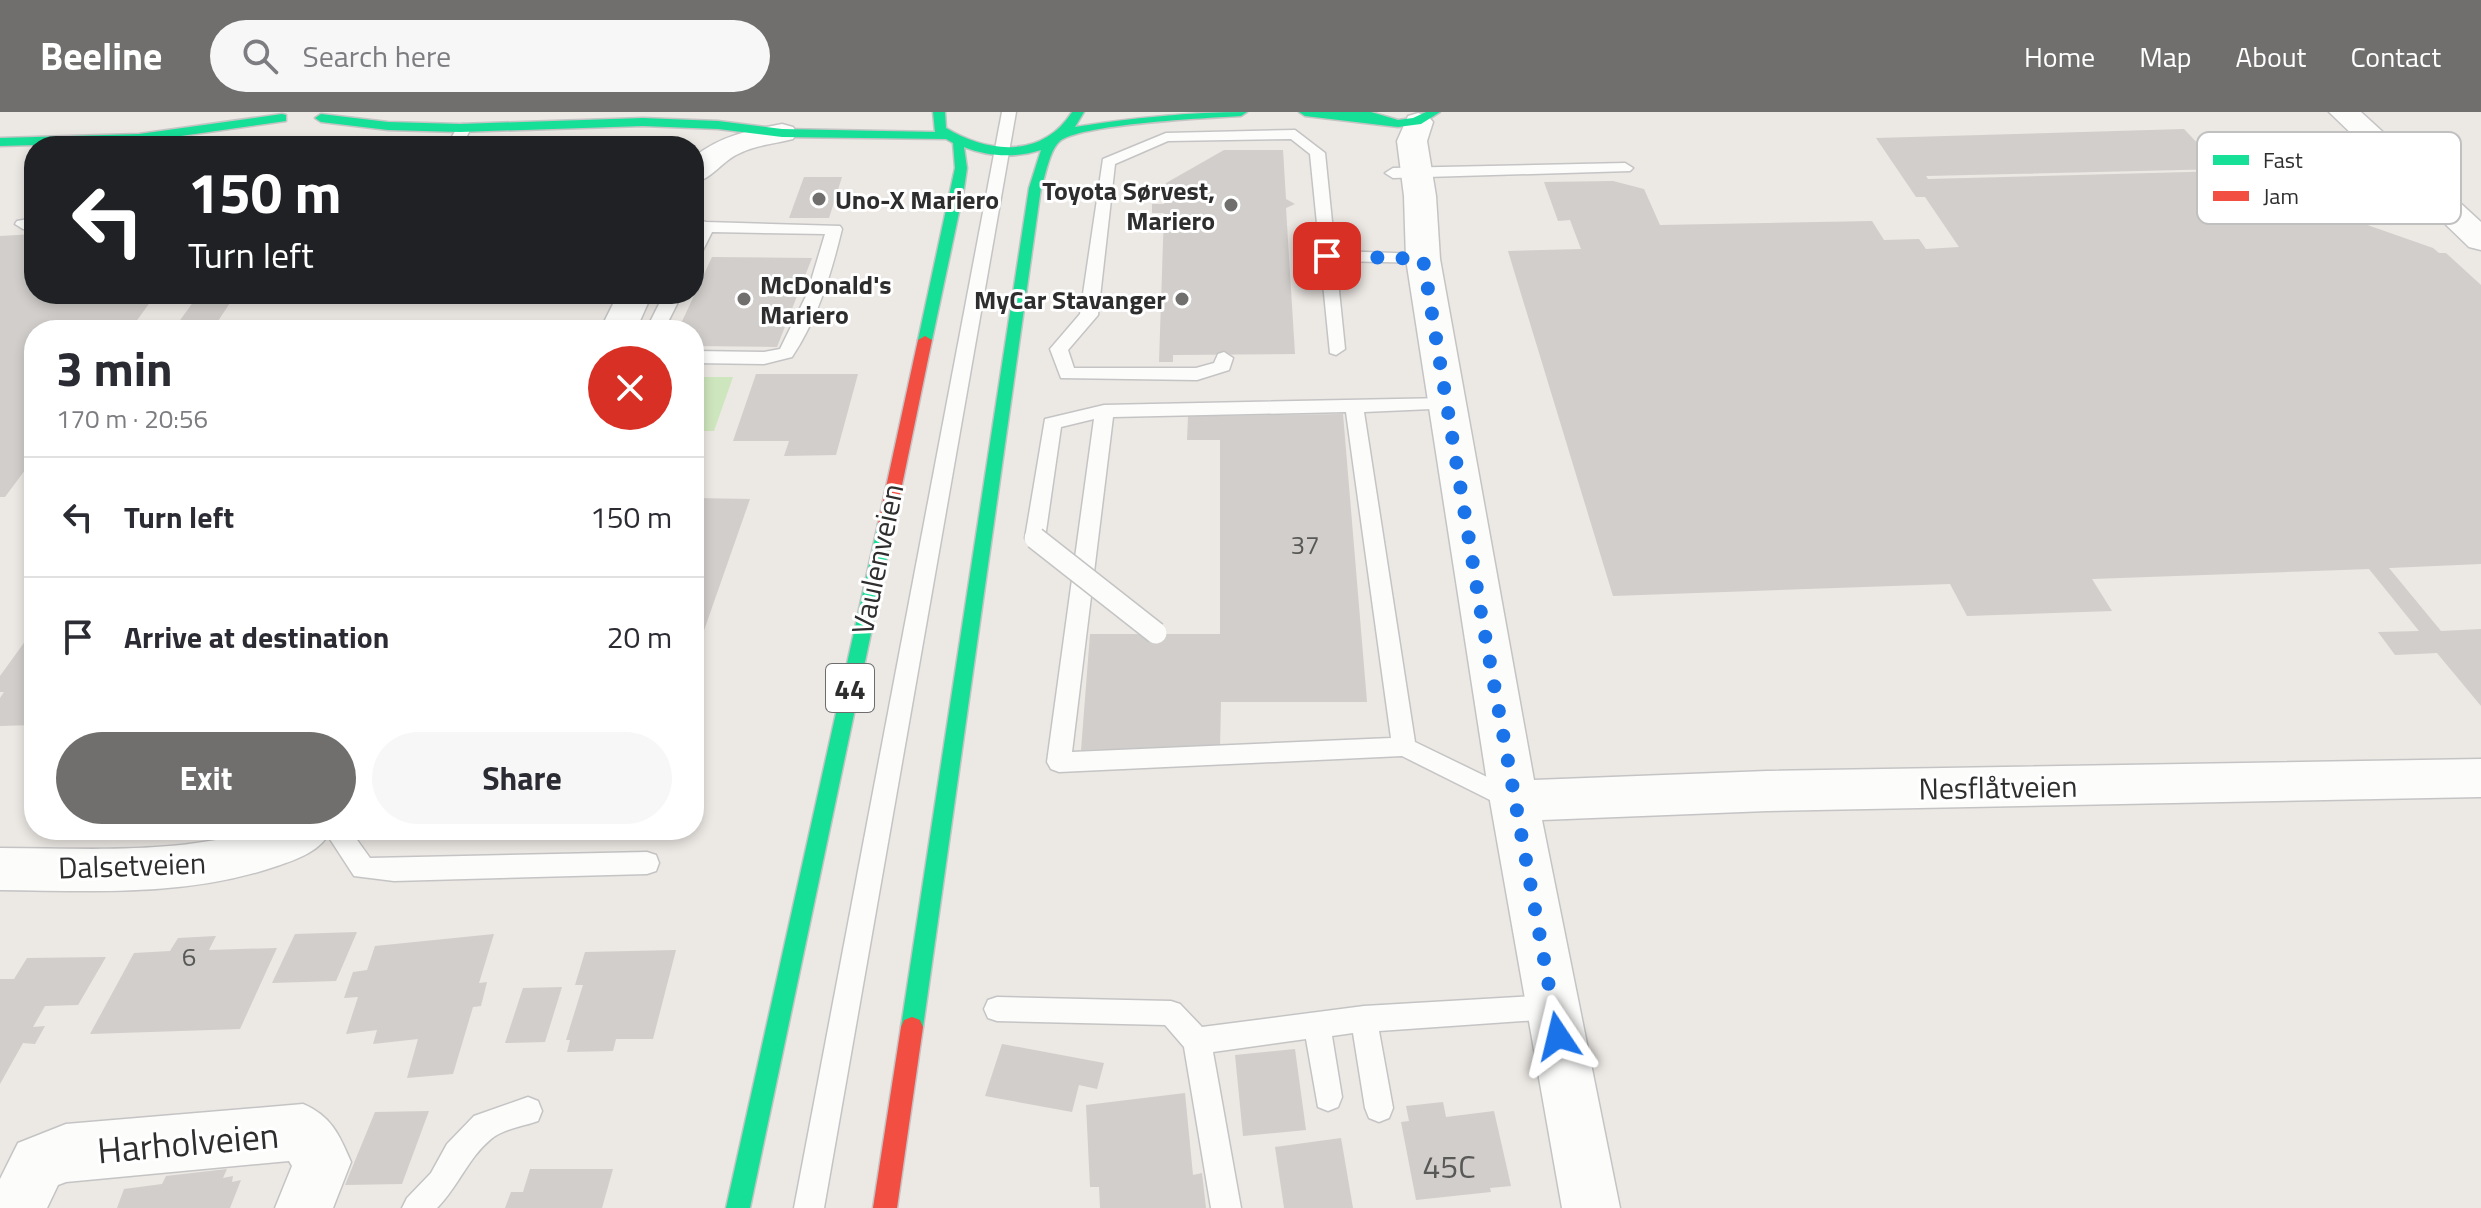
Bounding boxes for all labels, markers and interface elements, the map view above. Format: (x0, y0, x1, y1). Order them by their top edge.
search box (210, 20, 770, 92)
text: Beeline (40, 27, 162, 85)
text: Search here (302, 33, 451, 79)
icon: search (238, 34, 282, 78)
text: Home (2024, 35, 2095, 78)
text: Map (2139, 35, 2192, 78)
text: About (2236, 35, 2306, 78)
text: Contact (2350, 35, 2441, 78)
legend (2197, 132, 2461, 224)
text: Fast (2263, 143, 2303, 177)
text: 150 m (188, 150, 341, 235)
icon: left (56, 168, 160, 272)
place label: Toyota Sørvest, Mariero (1042, 171, 1215, 240)
text: Jam (2263, 179, 2299, 213)
place label: Uno-X Mariero (835, 180, 999, 219)
marker: Uno-X Mariero (810, 190, 828, 208)
marker: Toyota Sørvest, Mariero (1222, 196, 1240, 214)
pin (1293, 222, 1361, 290)
text: Turn left (188, 227, 314, 282)
icon: arrive (1305, 234, 1349, 278)
place label: McDonald's Mariero (760, 265, 892, 334)
place label: MyCar Stavanger (974, 280, 1166, 319)
marker: McDonald's Mariero (735, 290, 753, 308)
marker: MyCar Stavanger (1173, 290, 1191, 308)
text: 3 min (56, 332, 173, 405)
button: close (588, 346, 672, 430)
text: 170 m · 20:56 (56, 399, 208, 438)
street label: Vaulenveien (839, 479, 915, 639)
text: Turn left (124, 494, 234, 540)
text: 150 m (590, 494, 672, 540)
icon: left (56, 495, 100, 539)
house number: 37 (1290, 525, 1320, 564)
text: Arrive at destination (124, 614, 389, 660)
text: 20 m (607, 614, 672, 660)
icon: arrive (56, 615, 100, 659)
road number: 44 (826, 664, 874, 712)
button: Exit (56, 732, 356, 824)
button: Share (372, 732, 672, 824)
street label: Nesflåtveien (1918, 763, 2078, 811)
street label: Dalsetveien (57, 839, 207, 891)
house number: 6 (182, 937, 196, 976)
position arrow (1516, 994, 1600, 1078)
street label: Harholveien (95, 1107, 281, 1177)
house number: 45C (1422, 1142, 1476, 1190)

